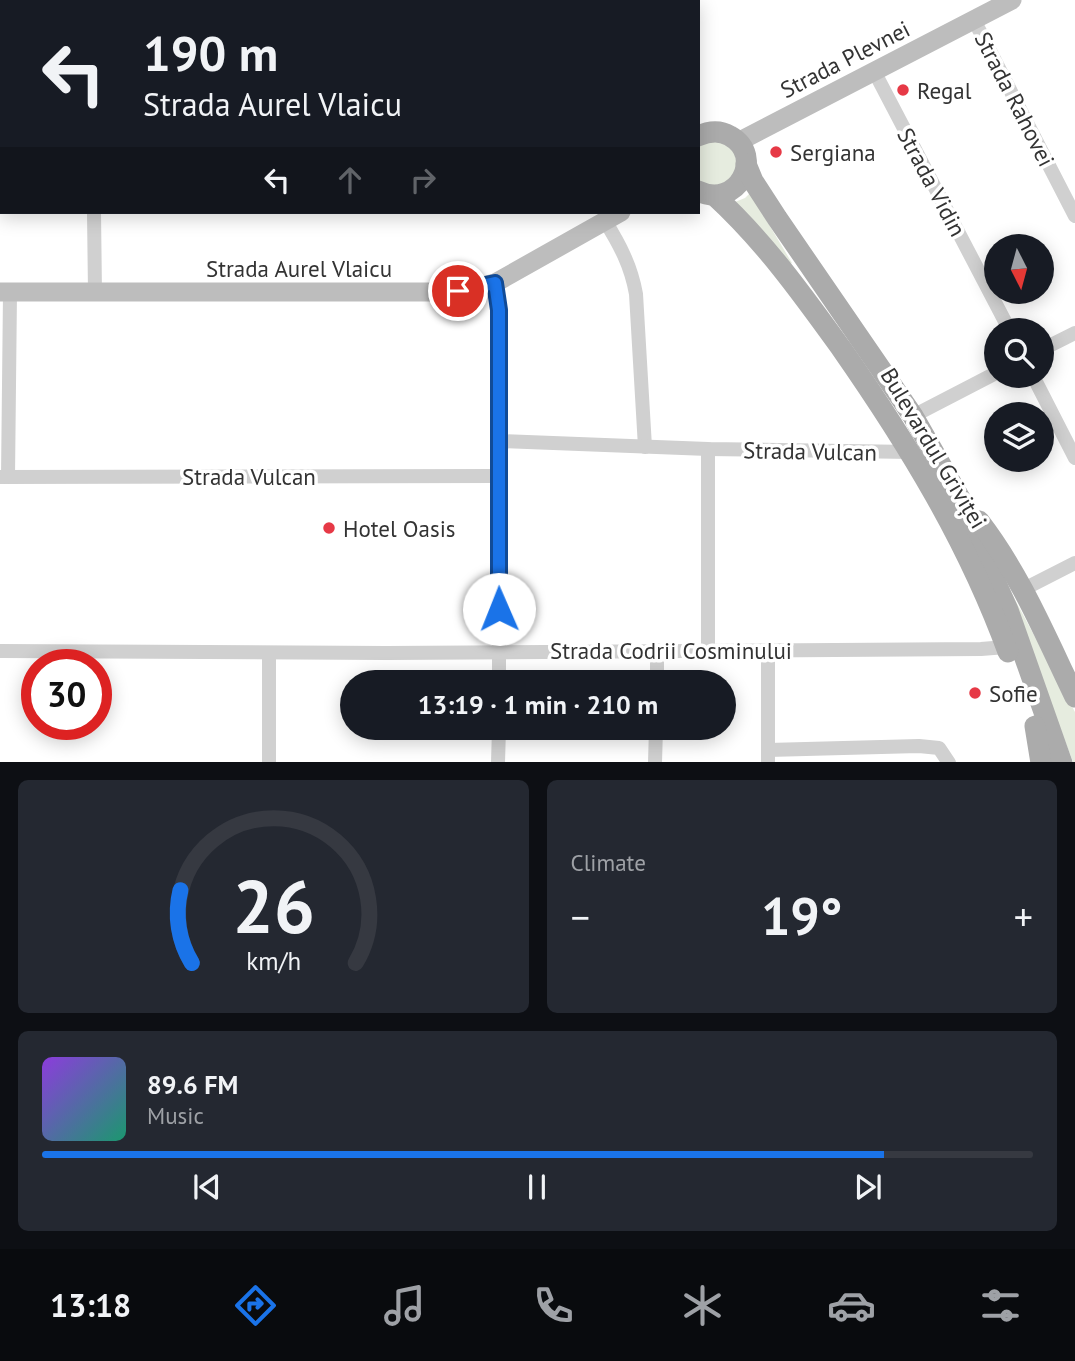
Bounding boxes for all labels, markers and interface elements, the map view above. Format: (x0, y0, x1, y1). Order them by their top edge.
street label: Strada Plevnei (775, 14, 915, 104)
text: 190 m (143, 21, 278, 85)
street label: Strada Rahovei (969, 27, 1061, 171)
icon: left (28, 28, 119, 119)
place label: Regal (917, 76, 972, 105)
marker: Regal (895, 82, 911, 98)
text: Strada Aurel Vlaicu (143, 83, 402, 125)
street label: Strada Vidin (891, 123, 973, 241)
place label: Sergiana (790, 138, 876, 167)
marker: Sergiana (768, 144, 784, 160)
icon: left (258, 161, 296, 199)
icon: ahead (331, 161, 369, 199)
icon: right (404, 161, 442, 199)
north arrow (984, 234, 1054, 304)
map controls (984, 234, 1054, 472)
street label: Strada Aurel Vlaicu (206, 254, 392, 283)
pin (428, 261, 488, 321)
icon: arrive (439, 272, 477, 310)
button: search (984, 318, 1054, 388)
street label: Bulevardul Griviței (875, 362, 993, 534)
button: layers (984, 402, 1054, 472)
street label: Strada Vulcan (743, 435, 877, 467)
street label: Strada Vulcan (182, 462, 316, 491)
place label: Hotel Oasis (343, 514, 456, 543)
marker: Hotel Oasis (321, 520, 337, 536)
position arrow (462, 572, 536, 646)
street label: Strada Codrii Cosminului (550, 636, 792, 665)
speed limit sign: 30 (21, 649, 112, 740)
place label: Sofie (989, 679, 1038, 708)
marker: Sofie (967, 685, 983, 701)
text: 13:19 · 1 min · 210 m (418, 688, 658, 721)
text: Climate (571, 848, 646, 877)
text: 26 (232, 859, 315, 953)
text: 19° (761, 882, 843, 949)
text: − (571, 892, 590, 941)
text: + (1014, 892, 1033, 941)
text: km/h (246, 944, 301, 976)
text: 89.6 FM (147, 1068, 238, 1101)
text: Music (147, 1101, 204, 1130)
icon: previous (188, 1168, 226, 1206)
icon: pause (518, 1168, 556, 1206)
icon: next (849, 1168, 887, 1206)
icon: directions (231, 1281, 280, 1330)
icon: music (380, 1281, 429, 1330)
icon: phone (529, 1281, 578, 1330)
icon: climate (678, 1281, 727, 1330)
icon: car (827, 1281, 876, 1330)
icon: filters (976, 1281, 1025, 1330)
text: 13:18 (50, 1284, 131, 1326)

